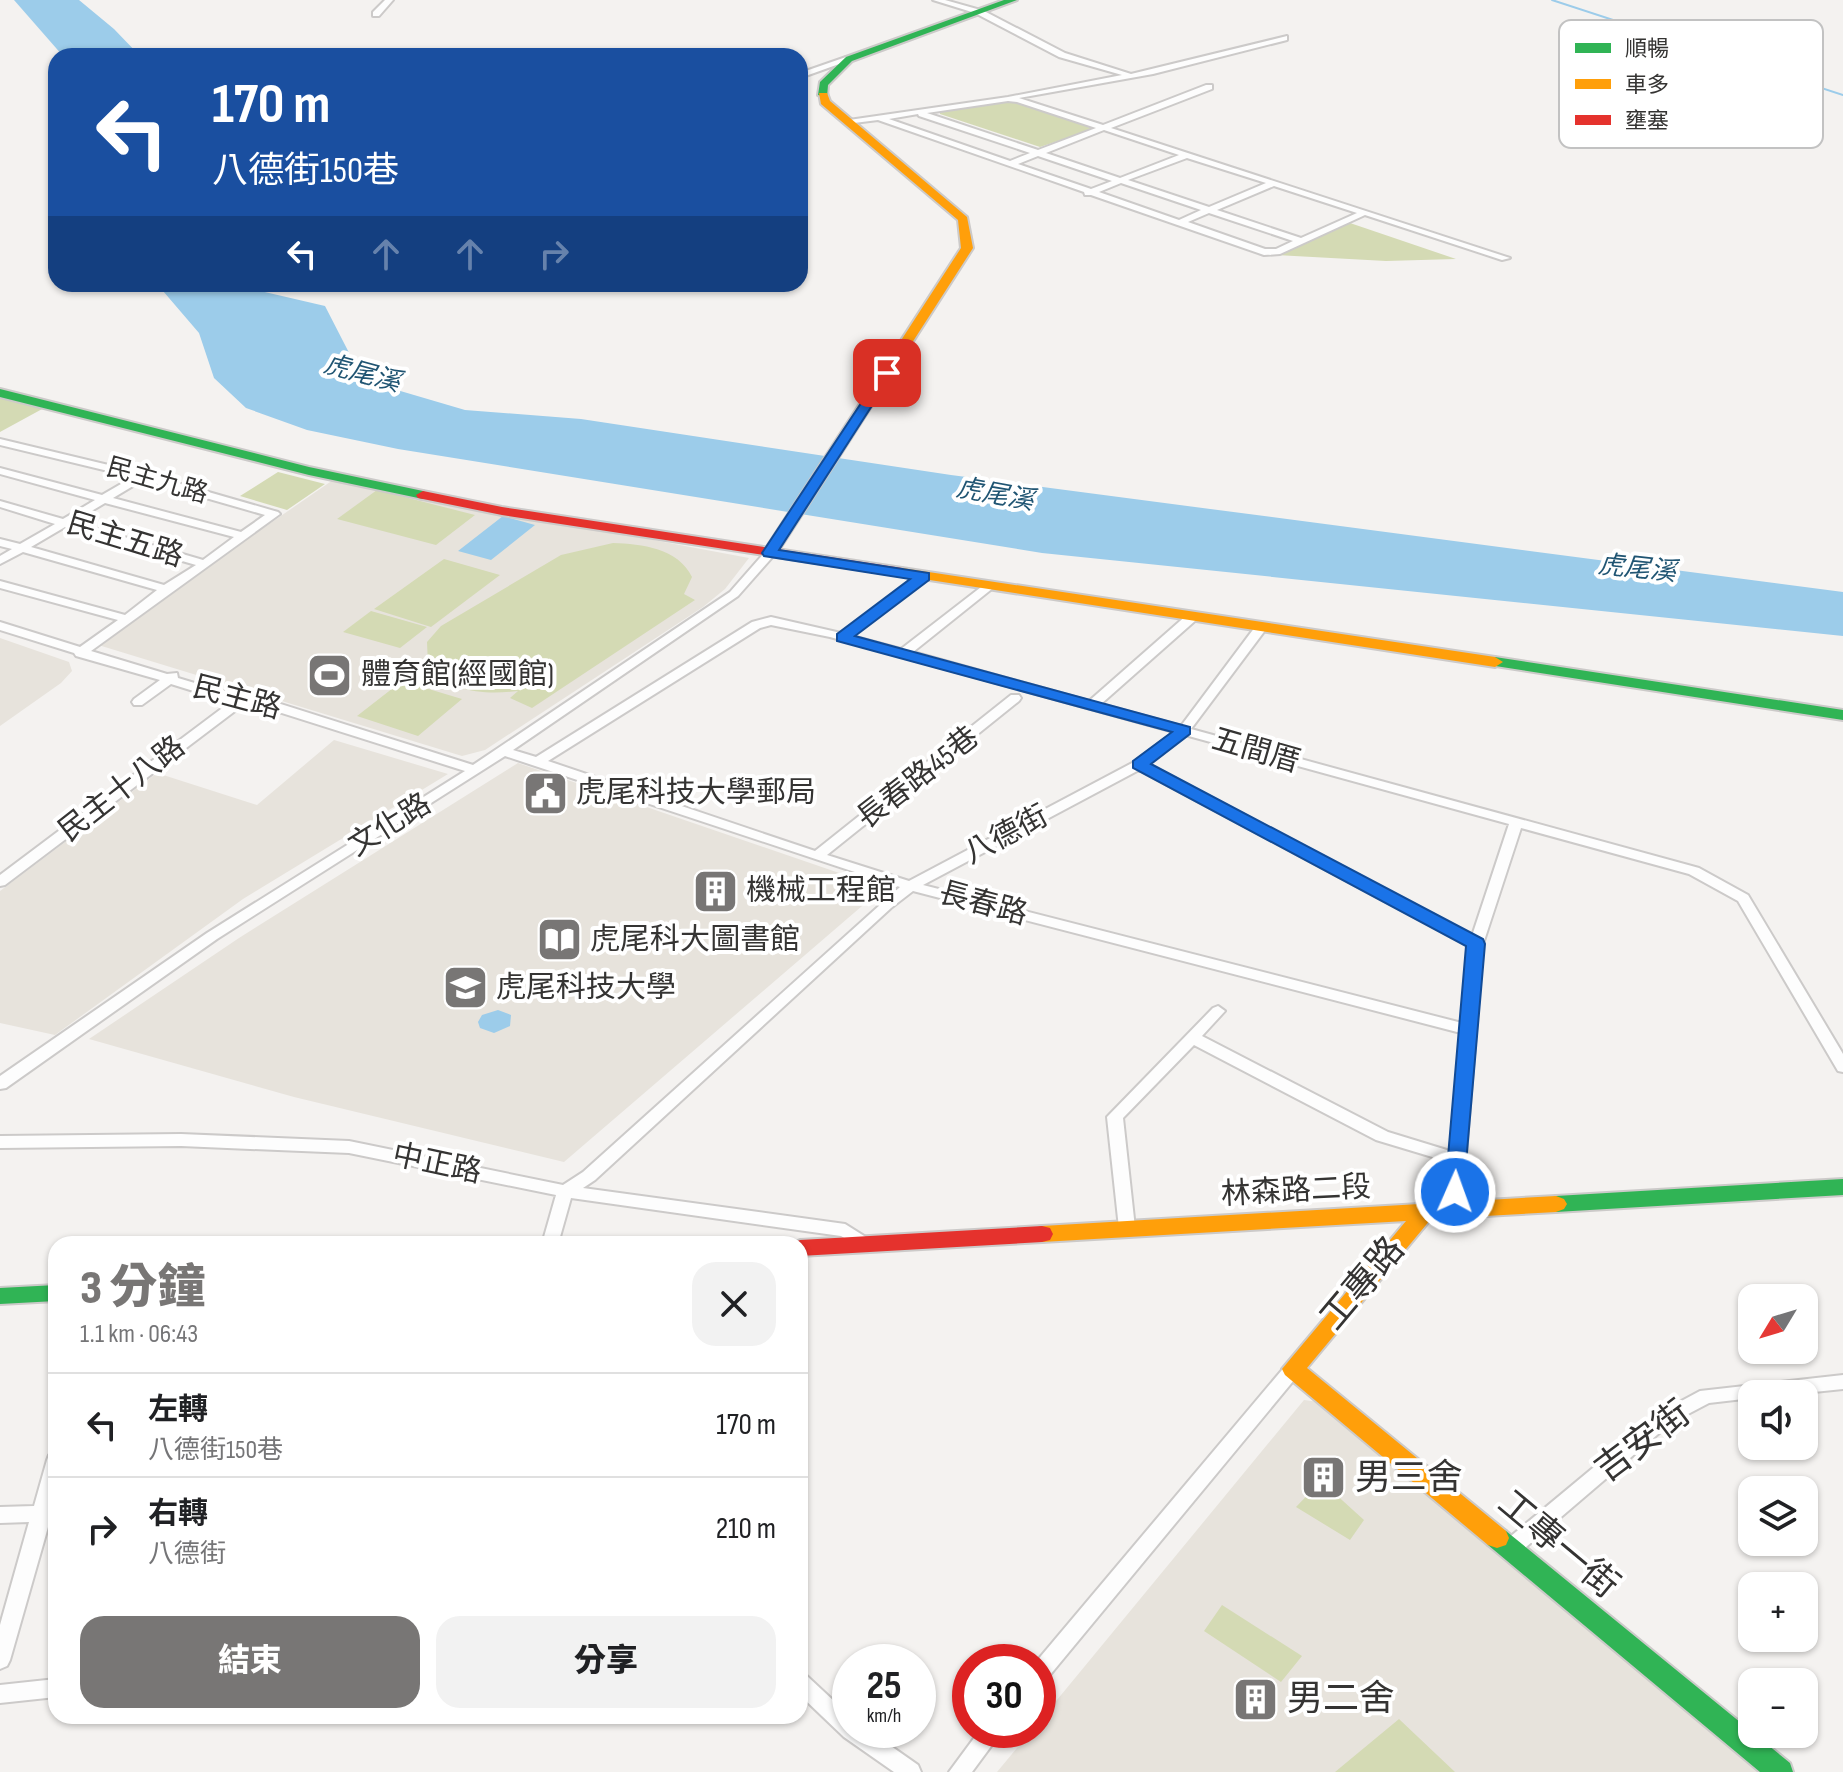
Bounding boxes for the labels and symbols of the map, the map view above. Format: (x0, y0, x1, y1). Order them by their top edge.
legend (1559, 20, 1823, 148)
text: 順暢 (1625, 36, 1669, 63)
text: 車多 (1625, 72, 1669, 99)
text: 壅塞 (1625, 108, 1669, 135)
pin (853, 339, 921, 407)
water label: 虎尾溪 (320, 349, 408, 400)
street label: 民主九路 (103, 452, 211, 510)
water label: 虎尾溪 (954, 473, 1040, 518)
street label: 民主五路 (62, 505, 188, 575)
water label: 虎尾溪 (1597, 550, 1681, 589)
sports icon: 體育館(經國館) (306, 651, 354, 699)
place label: 體育館(經國館) (361, 657, 554, 693)
street label: 民主路 (189, 669, 285, 727)
street label: 長春路45巷 (850, 719, 986, 837)
street label: 五間厝 (1208, 721, 1304, 781)
street label: 民主十八路 (52, 729, 192, 849)
public building icon: 虎尾科技大學郵局 (521, 769, 569, 817)
place label: 虎尾科技大學郵局 (576, 775, 816, 811)
street label: 文化路 (342, 786, 438, 864)
street label: 八德街 (958, 798, 1054, 872)
building icon: 機械工程館 (691, 867, 739, 915)
place label: 機械工程館 (746, 873, 896, 909)
street label: 長春路 (935, 875, 1031, 933)
library icon: 虎尾科大圖書館 (535, 916, 583, 964)
place label: 虎尾科大圖書館 (590, 922, 800, 958)
school or university icon: 虎尾科技大學 (441, 964, 489, 1012)
place label: 虎尾科技大學 (496, 970, 676, 1006)
street label: 中正路 (389, 1137, 485, 1191)
position arrow (1413, 1150, 1497, 1234)
street label: 林森路二段 (1220, 1169, 1372, 1213)
street label: 工專路 (1312, 1229, 1414, 1339)
north arrow (1738, 1284, 1818, 1364)
street label: 吉安街 (1587, 1392, 1699, 1492)
building icon: 男三舍 (1300, 1454, 1348, 1502)
place label: 男三舍 (1355, 1457, 1463, 1500)
street label: 工專一街 (1489, 1482, 1627, 1608)
speed limit sign: 30 (952, 1644, 1056, 1748)
building icon: 男二舍 (1232, 1675, 1280, 1723)
place label: 男二舍 (1287, 1678, 1395, 1721)

